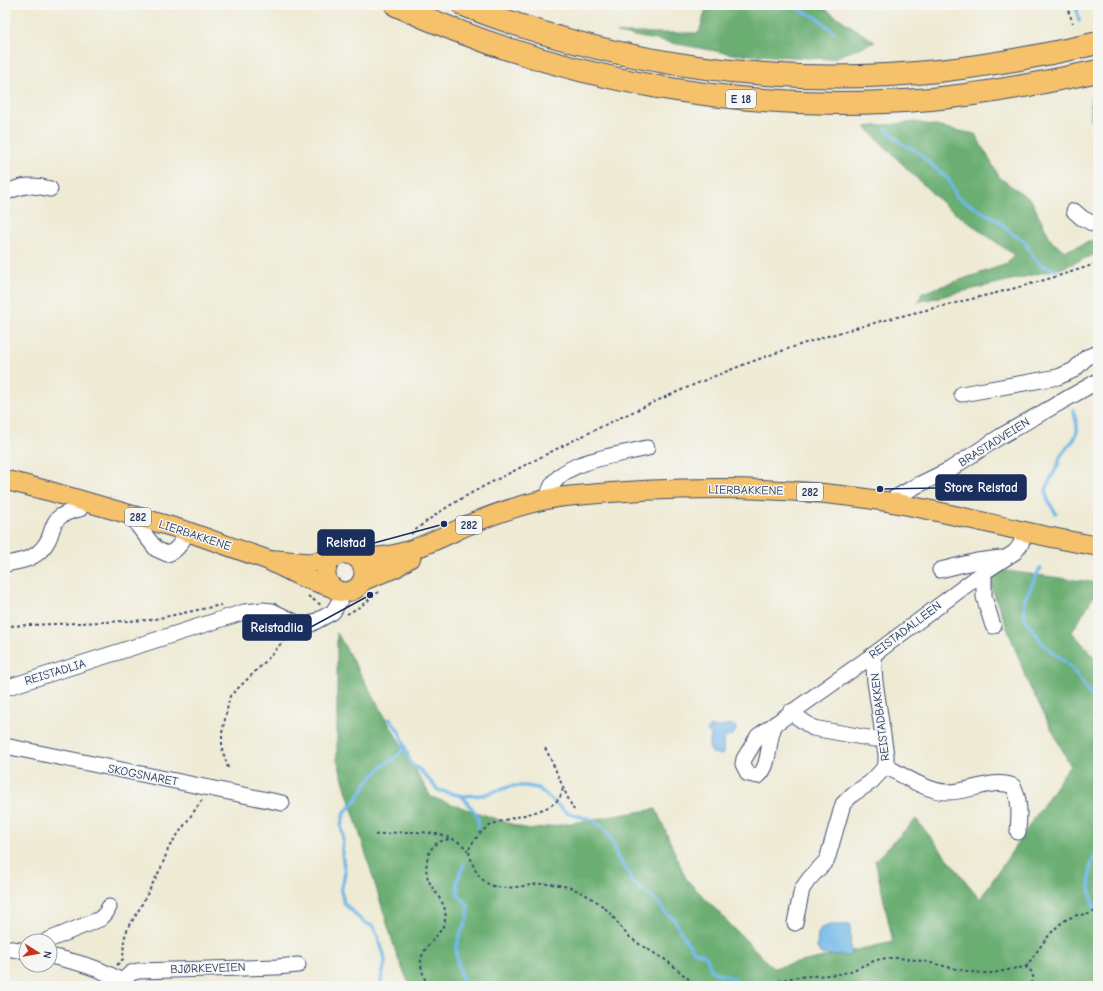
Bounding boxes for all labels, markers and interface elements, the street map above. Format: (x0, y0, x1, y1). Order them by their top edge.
road number: E 18 (726, 90, 756, 108)
street label: BRASTADVEIEN (956, 415, 1032, 469)
callout: Store Reistad (936, 475, 1026, 500)
text: Store Reistad (944, 480, 1018, 495)
street label: LIERBAKKENE (708, 482, 784, 498)
road number: 282 (797, 483, 823, 501)
road number: 282 (125, 508, 151, 526)
road number: 282 (456, 516, 482, 534)
street label: LIERBAKKENE (157, 517, 233, 553)
callout: Reistad (318, 530, 374, 555)
text: Reistad (326, 535, 366, 550)
street label: REISTADALLEEN (866, 598, 944, 662)
callout: Reistadlia (243, 615, 311, 640)
text: Reistadlia (251, 620, 303, 635)
street label: REISTADLIA (23, 656, 87, 688)
street label: REISTADBAKKEN (868, 672, 892, 762)
street label: SKOGSNARET (107, 761, 180, 789)
north arrow (18, 933, 58, 973)
text: N (40, 950, 54, 960)
street label: BJØRKEVEIEN (170, 960, 246, 976)

